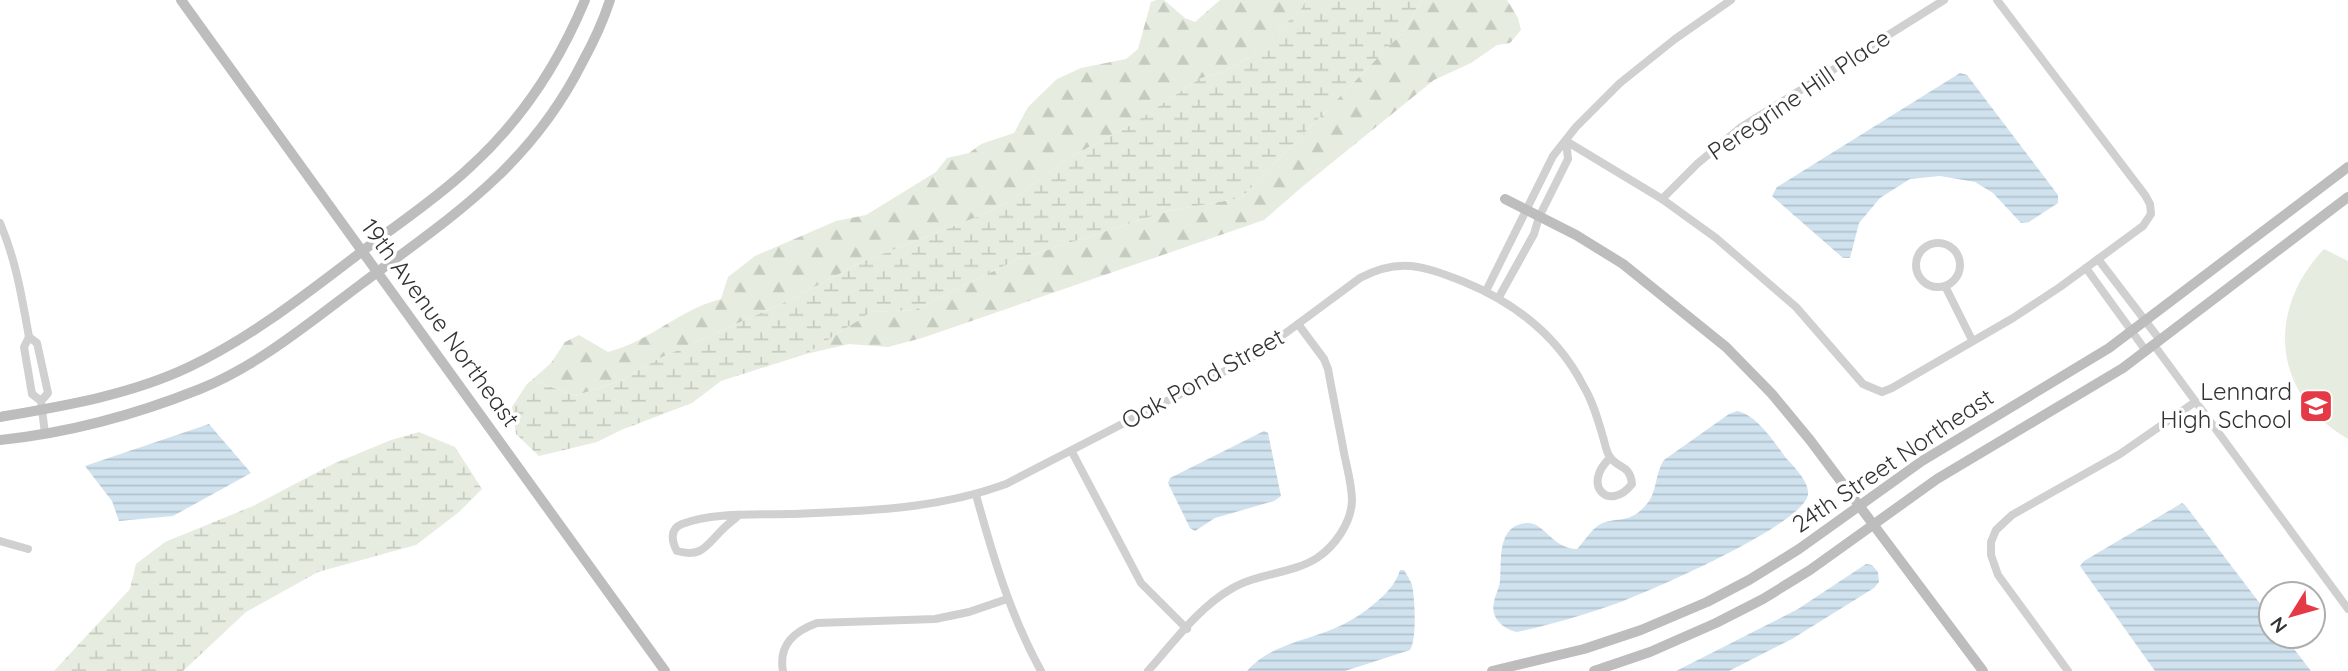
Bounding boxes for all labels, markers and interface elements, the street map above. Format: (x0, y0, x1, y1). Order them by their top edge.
street label: Peregrine Hill Place (1702, 22, 1895, 166)
street label: 19th Avenue Northeast (355, 213, 526, 432)
street label: Oak Pond Street (1116, 321, 1289, 435)
place label: Lennard High School (2160, 376, 2292, 434)
street label: 24th Street Northeast (1786, 382, 1999, 539)
school or university icon: Lennard High School (2297, 387, 2335, 425)
north arrow (2257, 580, 2327, 650)
text: N (2265, 612, 2292, 638)

